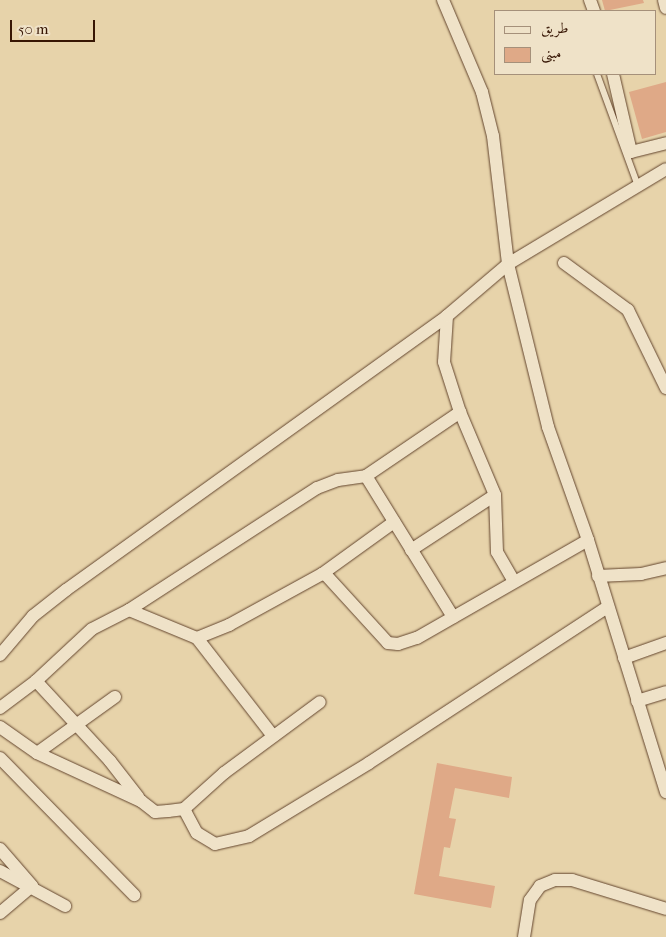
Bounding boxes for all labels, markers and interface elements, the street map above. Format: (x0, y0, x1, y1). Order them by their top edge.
scale bar (12, 10, 98, 42)
legend (493, 10, 656, 75)
text: طريق (541, 19, 568, 37)
text: 50 m (18, 20, 48, 38)
text: مبنى (541, 44, 561, 62)

